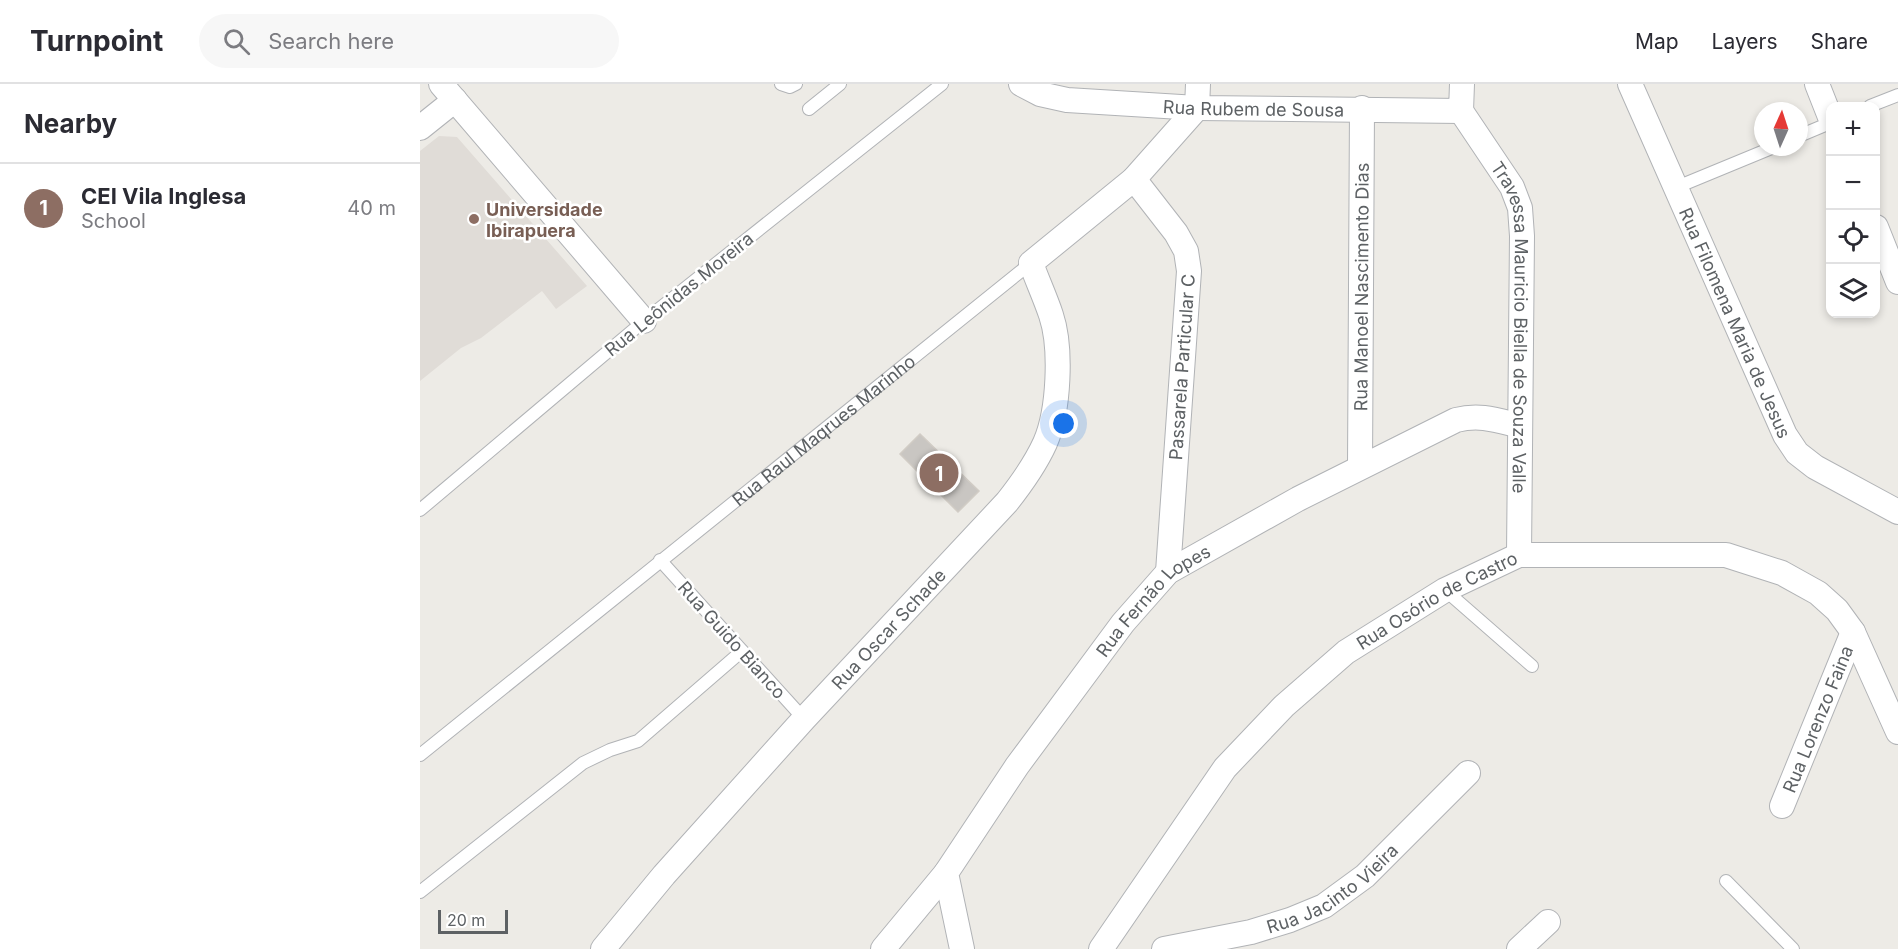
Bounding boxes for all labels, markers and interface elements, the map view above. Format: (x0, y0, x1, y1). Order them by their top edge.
search box (199, 14, 619, 68)
text: Turnpoint (30, 24, 163, 58)
icon: search (220, 25, 253, 58)
text: Search here (268, 28, 394, 54)
text: Map (1635, 29, 1679, 54)
text: Layers (1712, 29, 1778, 54)
text: Share (1811, 29, 1868, 54)
street label: Rua Rubem de Sousa (1162, 95, 1344, 120)
north arrow (1754, 102, 1808, 156)
map controls (1826, 102, 1880, 318)
button: + (1826, 102, 1880, 156)
text: Nearby (24, 108, 117, 139)
button: − (1826, 156, 1880, 210)
street label: Travessa Mauricio Biella de Souza Valle (1487, 157, 1533, 493)
street label: Rua Manoel Nascimento Dias (1350, 163, 1372, 411)
text: CEI Vila Inglesa (81, 183, 246, 209)
text: 1 (39, 196, 48, 220)
text: 40 m (347, 196, 396, 220)
place label: Universidade Ibirapuera (486, 199, 603, 241)
street label: Rua Filomena Maria de Jesus (1675, 204, 1795, 441)
text: School (81, 209, 146, 233)
button: locate (1826, 210, 1880, 264)
marker: Universidade Ibirapuera (467, 212, 481, 226)
street label: Rua Leônidas Moreira (601, 228, 757, 360)
button: layers (1826, 264, 1880, 318)
street label: Passarela Particular C (1165, 273, 1199, 461)
street label: Rua Raul Maqrues Marinho (728, 350, 919, 510)
your location (1049, 409, 1078, 438)
pin: 1 (920, 450, 958, 496)
street label: Rua Fernão Lopes (1091, 540, 1214, 660)
street label: Rua Osório de Castro (1352, 547, 1521, 653)
street label: Rua Oscar Schade (827, 564, 950, 693)
street label: Rua Guido Bianco (674, 577, 790, 703)
street label: Rua Lorenzo Faina (1778, 642, 1857, 796)
street label: Rua Jacinto Vieira (1264, 839, 1402, 937)
scale bar (438, 907, 508, 934)
text: 20 m (447, 910, 485, 930)

